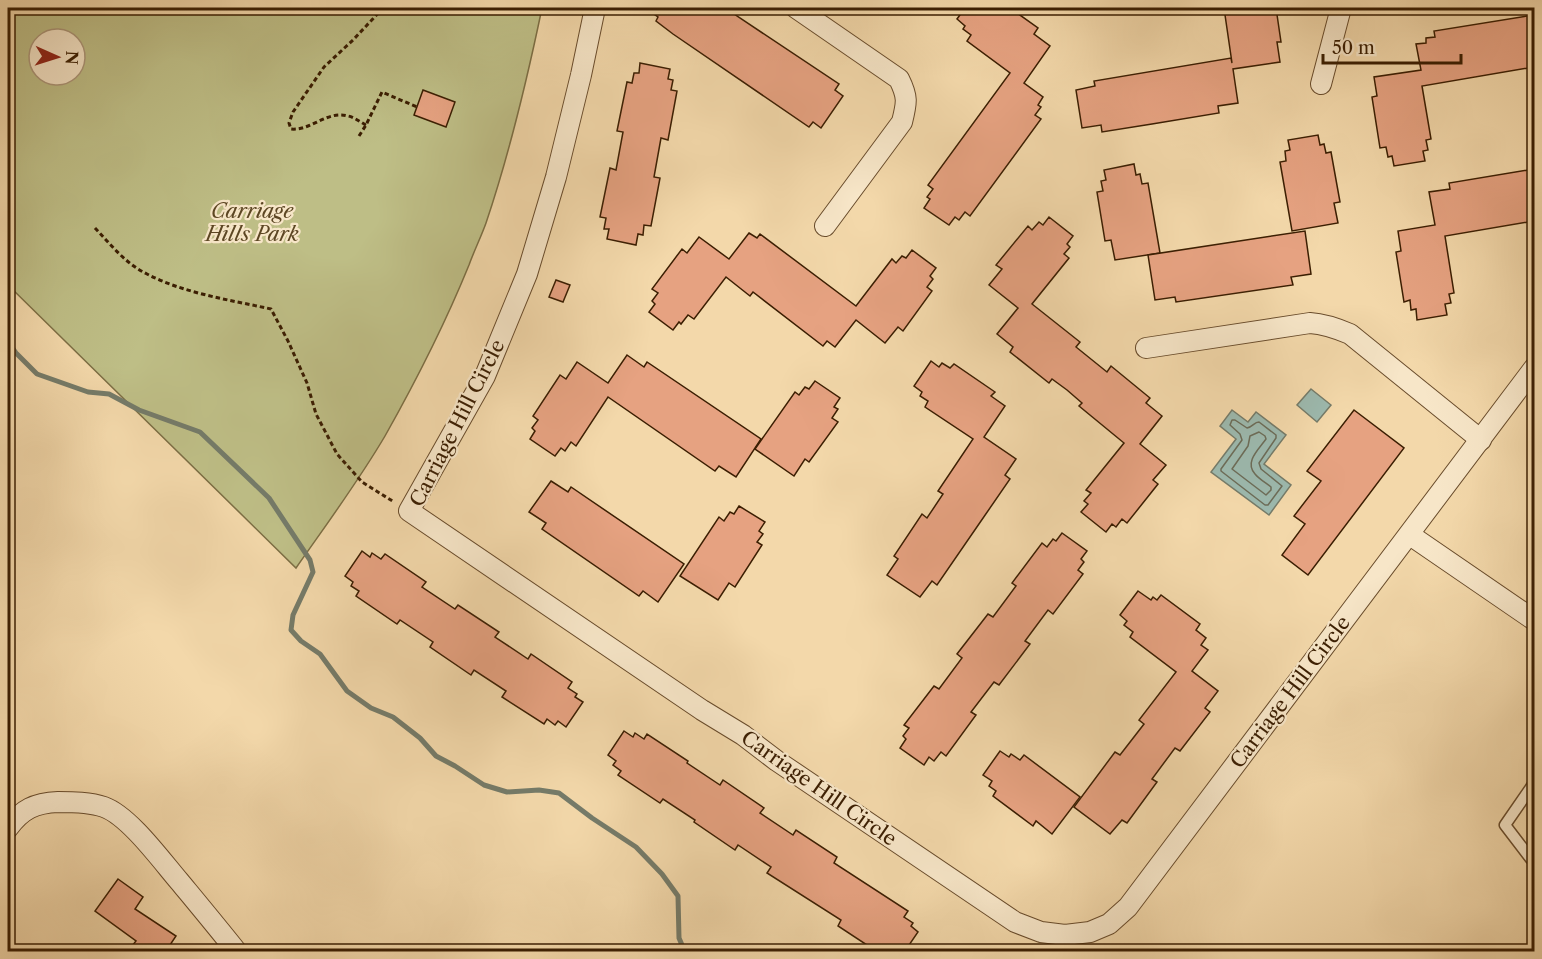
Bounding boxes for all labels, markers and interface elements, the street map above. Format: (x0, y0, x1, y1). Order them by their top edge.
north arrow (27, 27, 87, 87)
scale bar (1323, 27, 1461, 65)
text: 50 m (1332, 37, 1375, 59)
text: N (62, 50, 82, 65)
park label: Carriage Hills Park (203, 199, 299, 246)
street label: Carriage Hill Circle (404, 335, 510, 511)
street label: Carriage Hill Circle (1225, 611, 1355, 773)
street label: Carriage Hill Circle (737, 725, 901, 851)

